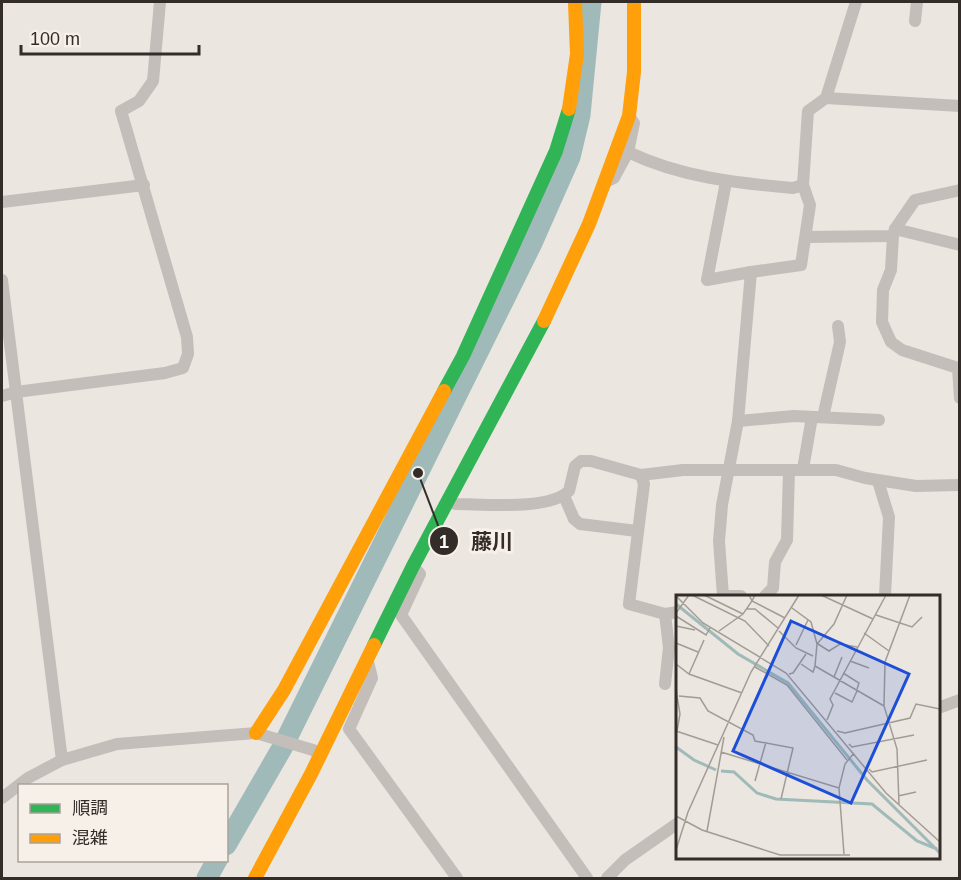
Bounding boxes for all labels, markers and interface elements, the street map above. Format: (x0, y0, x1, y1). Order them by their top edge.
scale bar (21, 18, 200, 56)
text: 100 m (30, 29, 80, 49)
callout: 藤川 (429, 522, 525, 561)
text: 藤川 (471, 530, 513, 553)
text: 1 (439, 532, 449, 552)
inset map (676, 595, 940, 859)
legend (18, 784, 228, 862)
text: 順調 (72, 798, 108, 818)
text: 混雑 (72, 828, 108, 848)

